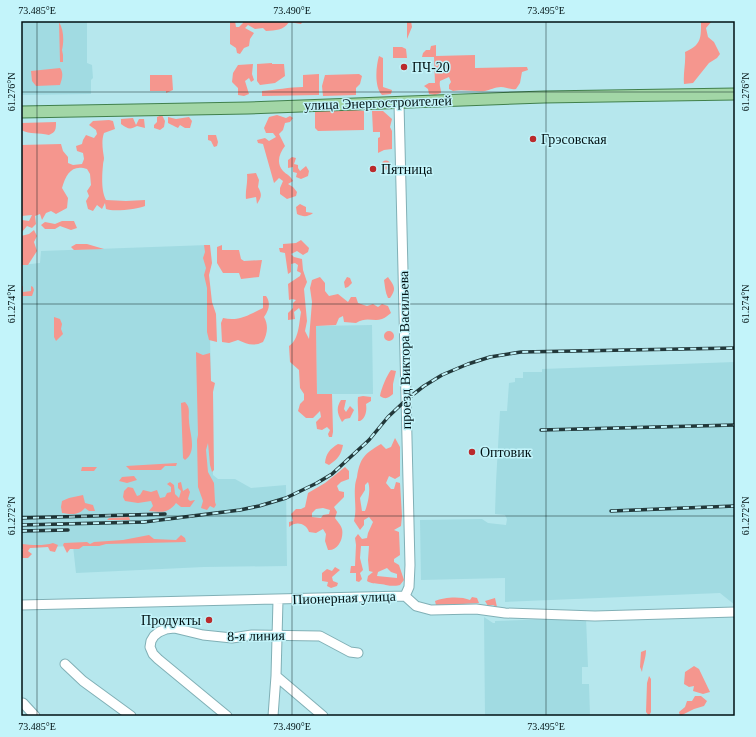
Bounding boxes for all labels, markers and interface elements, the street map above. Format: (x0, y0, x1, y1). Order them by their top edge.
text: 73.485°E (18, 5, 56, 16)
text: 73.490°E (273, 5, 311, 16)
text: 73.495°E (527, 5, 565, 16)
place label: ПЧ-20 (412, 60, 450, 75)
marker: ПЧ-20 (399, 62, 409, 72)
text: 61.276°N (6, 73, 17, 111)
text: 61.276°N (740, 73, 751, 111)
street label: улица Энергостроителей (304, 93, 453, 113)
place label: Грэсовская (541, 132, 607, 147)
marker: Грэсовская (528, 134, 538, 144)
place label: Пятница (381, 162, 433, 177)
marker: Пятница (368, 164, 378, 174)
street label: проезд Виктора Васильева (396, 270, 414, 429)
text: 61.274°N (6, 285, 17, 323)
text: 61.274°N (740, 285, 751, 323)
place label: Оптовик (480, 445, 532, 460)
marker: Оптовик (467, 447, 477, 457)
text: 61.272°N (6, 497, 17, 535)
text: 61.272°N (740, 497, 751, 535)
street label: Пионерная улица (292, 589, 397, 607)
place label: Продукты (141, 613, 202, 628)
marker: Продукты (204, 615, 214, 625)
street label: 8-я линия (227, 628, 285, 644)
text: 73.485°E (18, 721, 56, 732)
text: 73.490°E (273, 721, 311, 732)
text: 73.495°E (527, 721, 565, 732)

